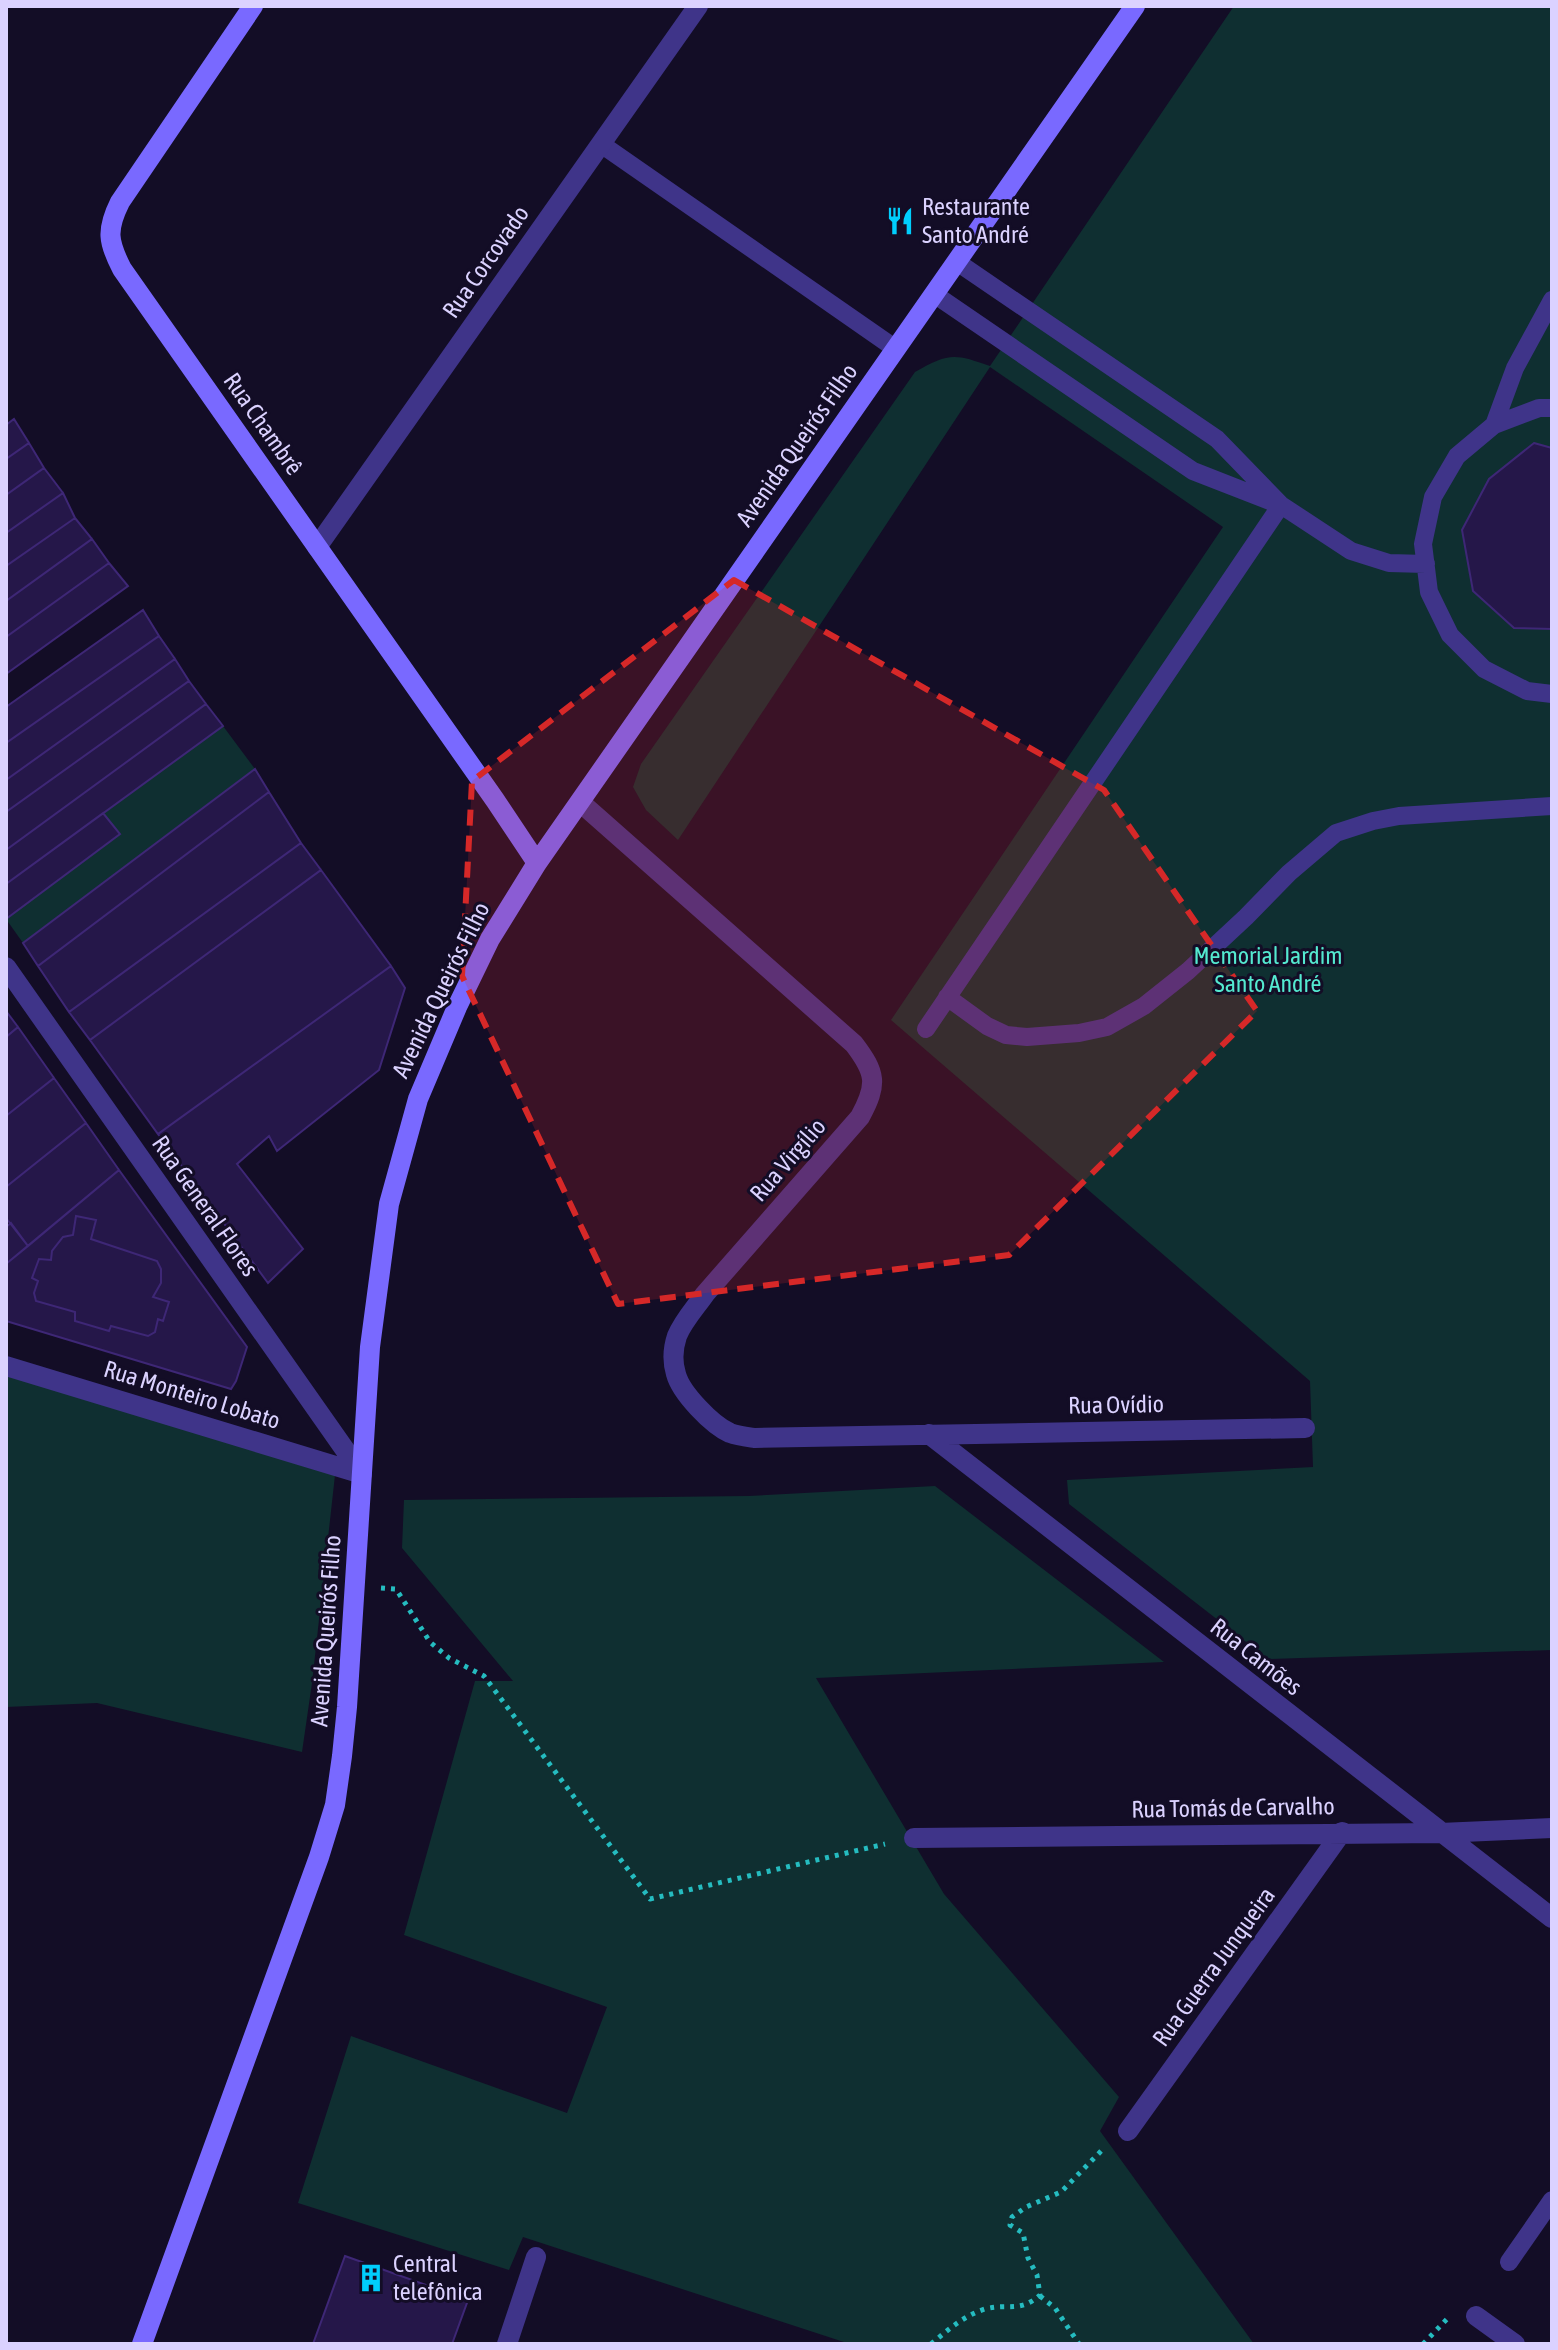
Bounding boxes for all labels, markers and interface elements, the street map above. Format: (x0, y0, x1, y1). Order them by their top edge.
place label: Restaurante Santo André (922, 193, 1030, 248)
street label: Rua Corcovado (437, 200, 534, 323)
restaurant icon: Restaurante Santo André (885, 206, 915, 236)
street label: Avenida Queirós Filho (730, 358, 863, 531)
street label: Rua Chambrê (218, 368, 308, 480)
street label: Avenida Queirós Filho (386, 898, 495, 1082)
park label: Memorial Jardim Santo André (1193, 942, 1343, 997)
street label: Rua Virgílio (744, 1113, 831, 1207)
street label: Rua General Flores (147, 1130, 264, 1281)
street label: Rua Monteiro Lobato (101, 1355, 284, 1434)
street label: Rua Ovídio (1068, 1390, 1164, 1419)
street label: Avenida Queirós Filho (305, 1534, 346, 1728)
street label: Rua Camões (1205, 1613, 1307, 1700)
street label: Rua Tomás de Carvalho (1131, 1792, 1335, 1823)
street label: Rua Guerra Junqueira (1147, 1882, 1280, 2051)
place label: Central telefônica (393, 2250, 483, 2305)
building icon: Central telefônica (356, 2263, 386, 2293)

